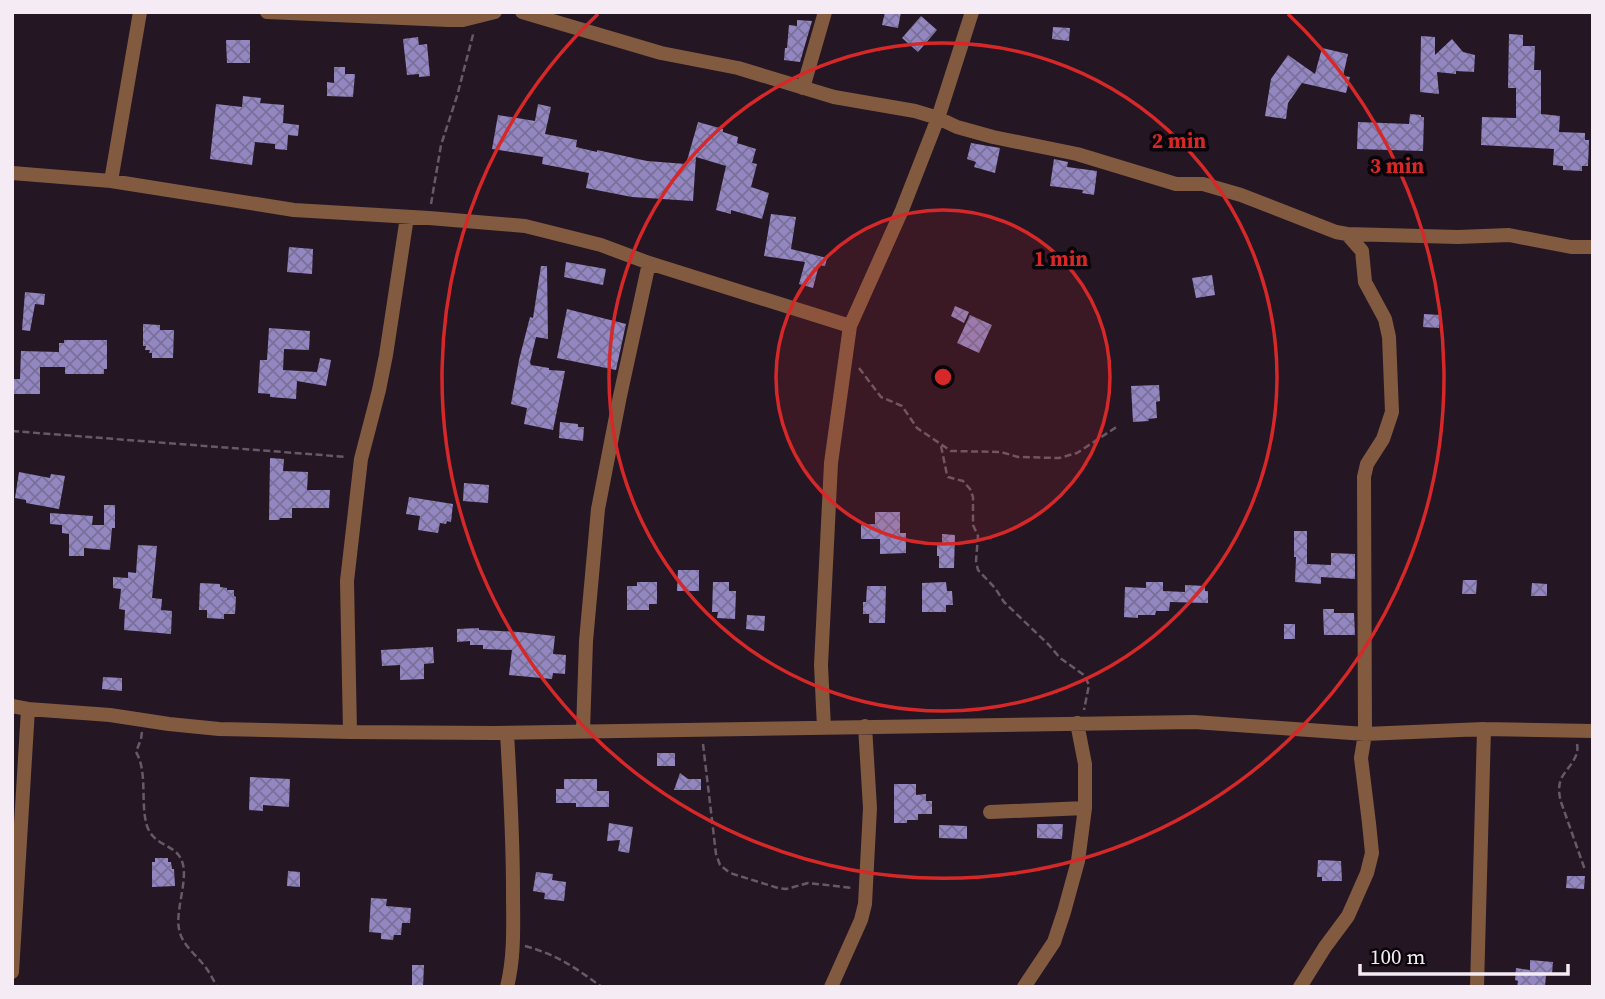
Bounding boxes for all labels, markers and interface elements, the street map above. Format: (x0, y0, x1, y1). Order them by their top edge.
text: 2 min (1152, 126, 1206, 155)
text: 3 min (1370, 151, 1424, 180)
text: 1 min (1034, 244, 1088, 273)
centre of rings (931, 365, 955, 389)
scale bar (1360, 932, 1568, 976)
text: 100 m (1370, 942, 1425, 971)

